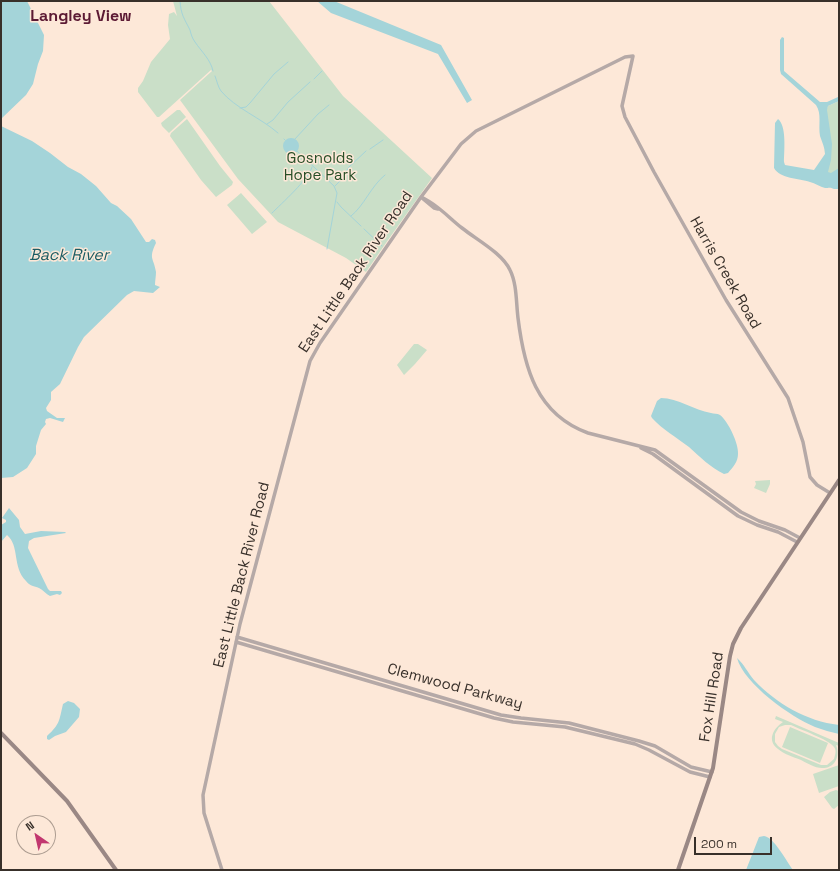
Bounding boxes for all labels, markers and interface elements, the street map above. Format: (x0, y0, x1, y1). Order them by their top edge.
district label: Langley View (30, 7, 132, 27)
park label: Gosnolds Hope Park (284, 150, 356, 185)
street label: East Little Back River Road (295, 188, 417, 356)
street label: Harris Creek Road (686, 214, 764, 332)
water label: Back River (29, 246, 109, 266)
street label: East Little Back River Road (210, 480, 274, 670)
street label: Fox Hill Road (696, 651, 728, 743)
street label: Clemwood Parkway (385, 660, 525, 714)
north arrow (16, 815, 56, 855)
text: N (23, 818, 37, 834)
scale bar (696, 829, 774, 855)
text: 200 m (701, 836, 737, 852)

